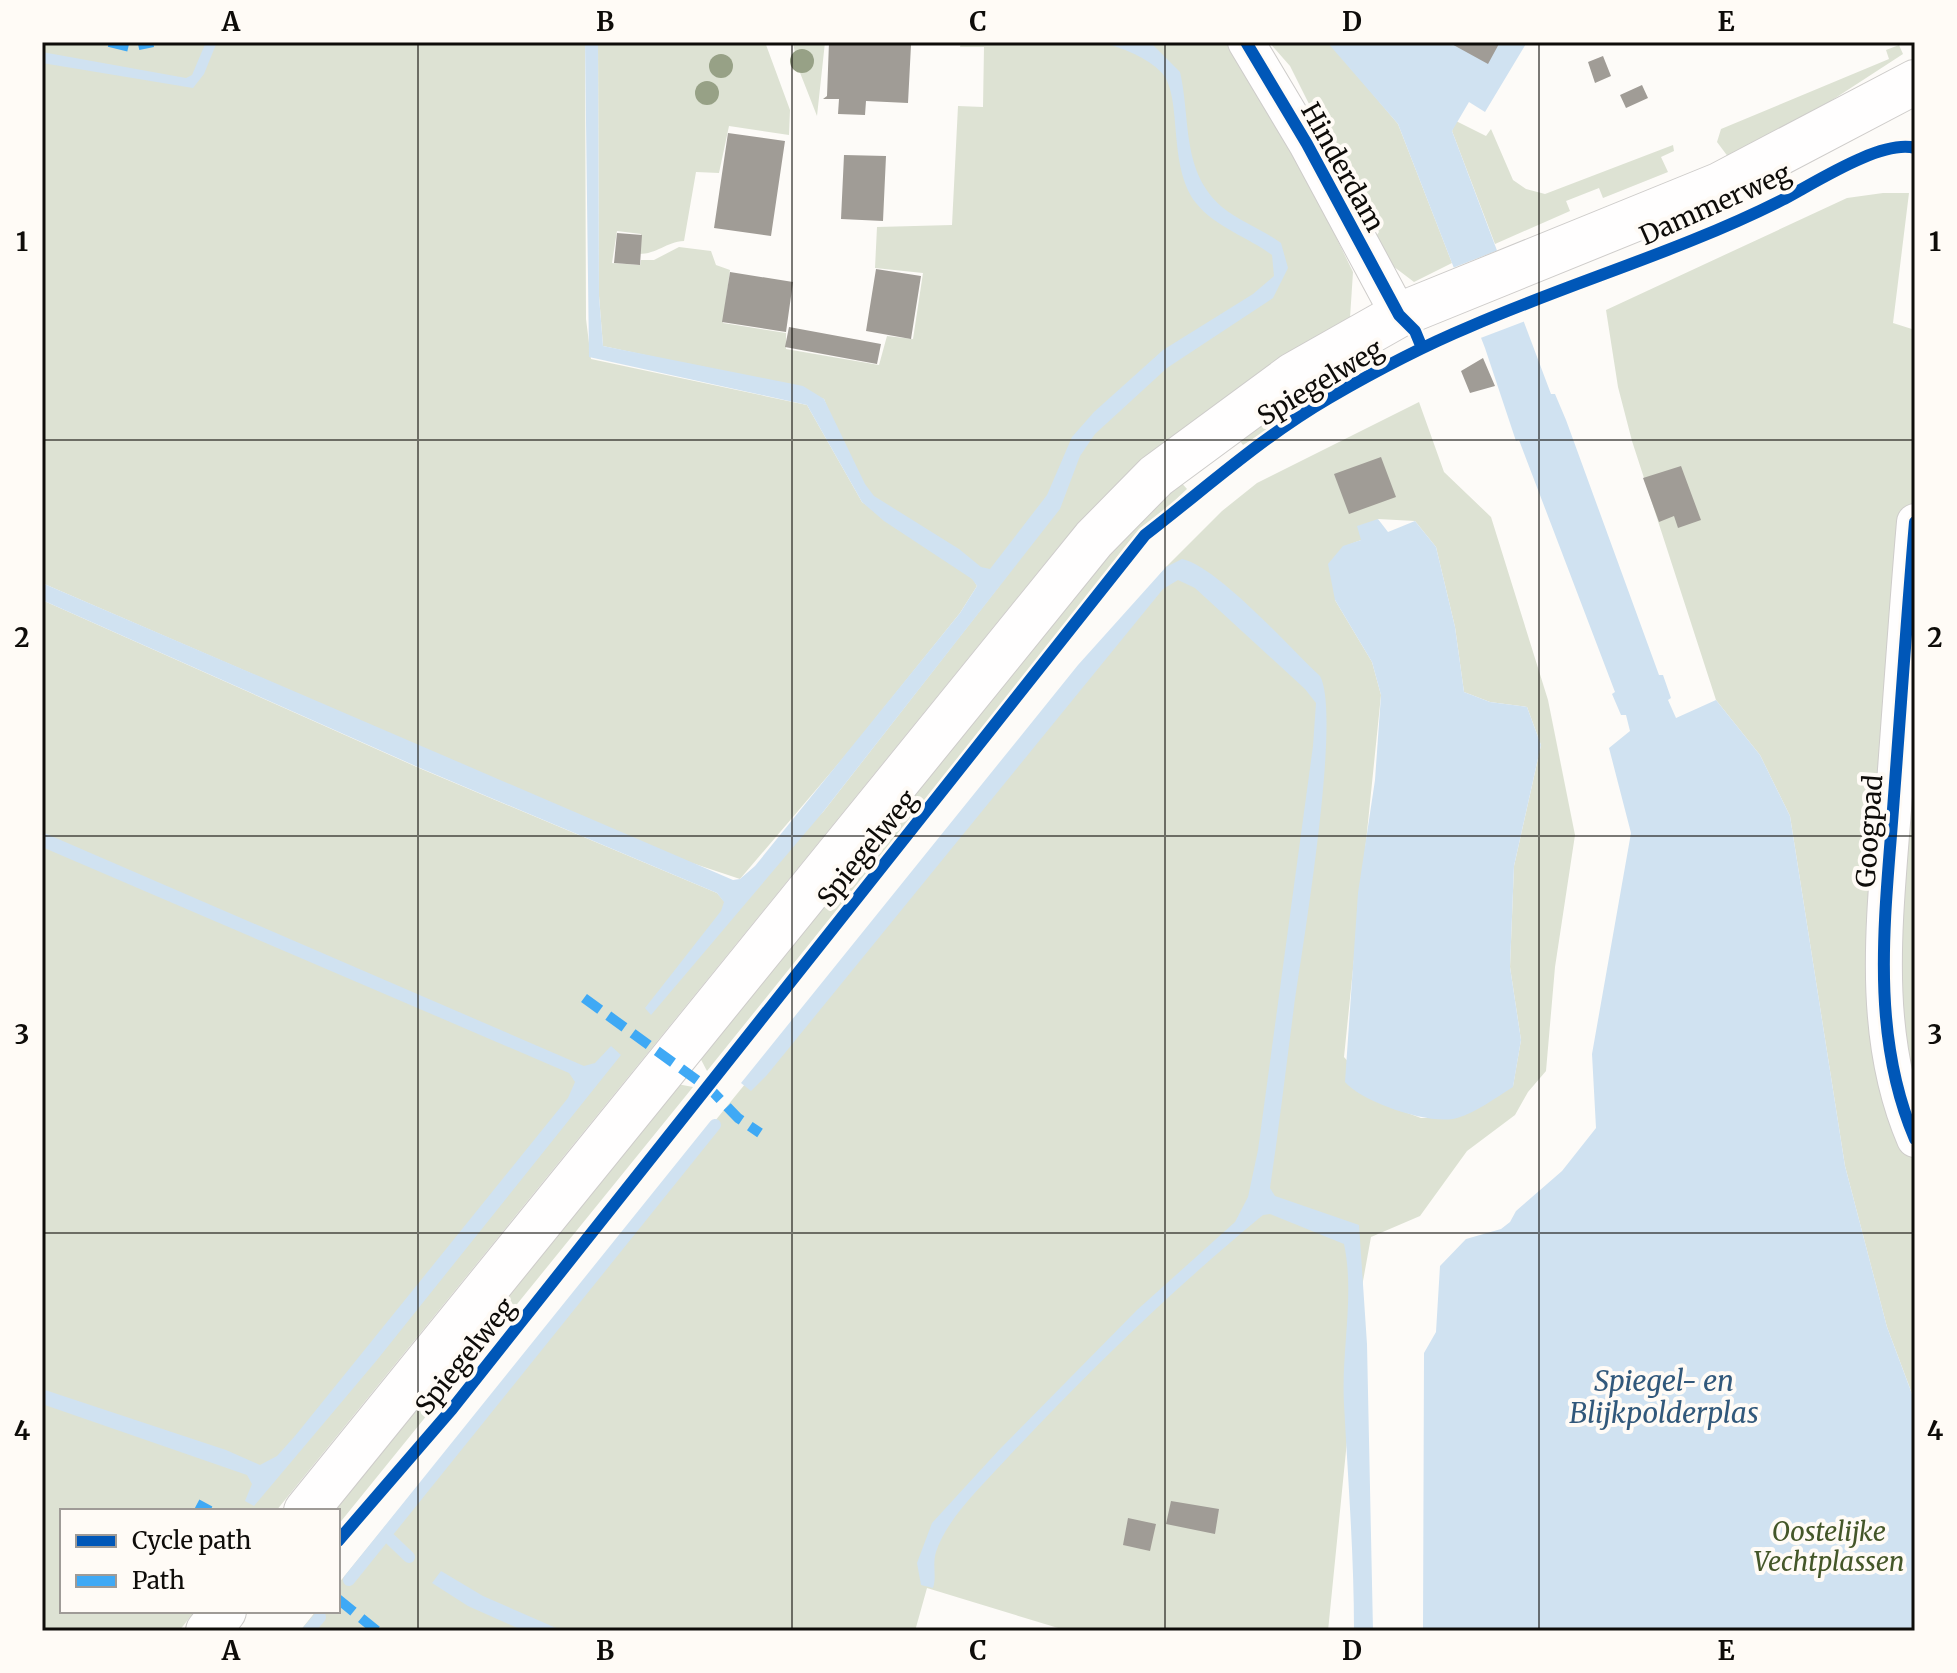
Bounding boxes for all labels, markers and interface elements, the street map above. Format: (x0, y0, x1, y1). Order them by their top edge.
text: A (221, 5, 241, 38)
text: B (596, 5, 614, 38)
text: C (969, 5, 987, 38)
text: D (1342, 5, 1362, 38)
text: E (1718, 5, 1735, 38)
street label: Hinderdam (1294, 97, 1392, 237)
street label: Dammerweg (1634, 156, 1796, 252)
text: 1 (16, 225, 28, 258)
text: 1 (1929, 225, 1941, 258)
street label: Spiegelweg (1251, 331, 1389, 432)
text: 2 (14, 621, 30, 654)
text: 2 (1927, 621, 1943, 654)
street label: Googpad (1849, 773, 1889, 888)
street label: Spiegelweg (810, 783, 924, 913)
text: 3 (15, 1018, 29, 1051)
text: 3 (1928, 1018, 1942, 1051)
street label: Spiegelweg (408, 1291, 522, 1421)
water label: Spiegel- en Blijkpolderplas (1569, 1363, 1759, 1431)
text: 4 (14, 1414, 31, 1447)
text: 4 (1927, 1414, 1944, 1447)
legend (60, 1509, 340, 1613)
park label: Oostelijke Vechtplassen (1753, 1515, 1905, 1578)
text: Cycle path (132, 1525, 251, 1556)
text: Path (132, 1565, 185, 1596)
text: A (221, 1634, 241, 1667)
text: B (596, 1634, 614, 1667)
text: C (969, 1634, 987, 1667)
text: D (1342, 1634, 1362, 1667)
text: E (1718, 1634, 1735, 1667)

